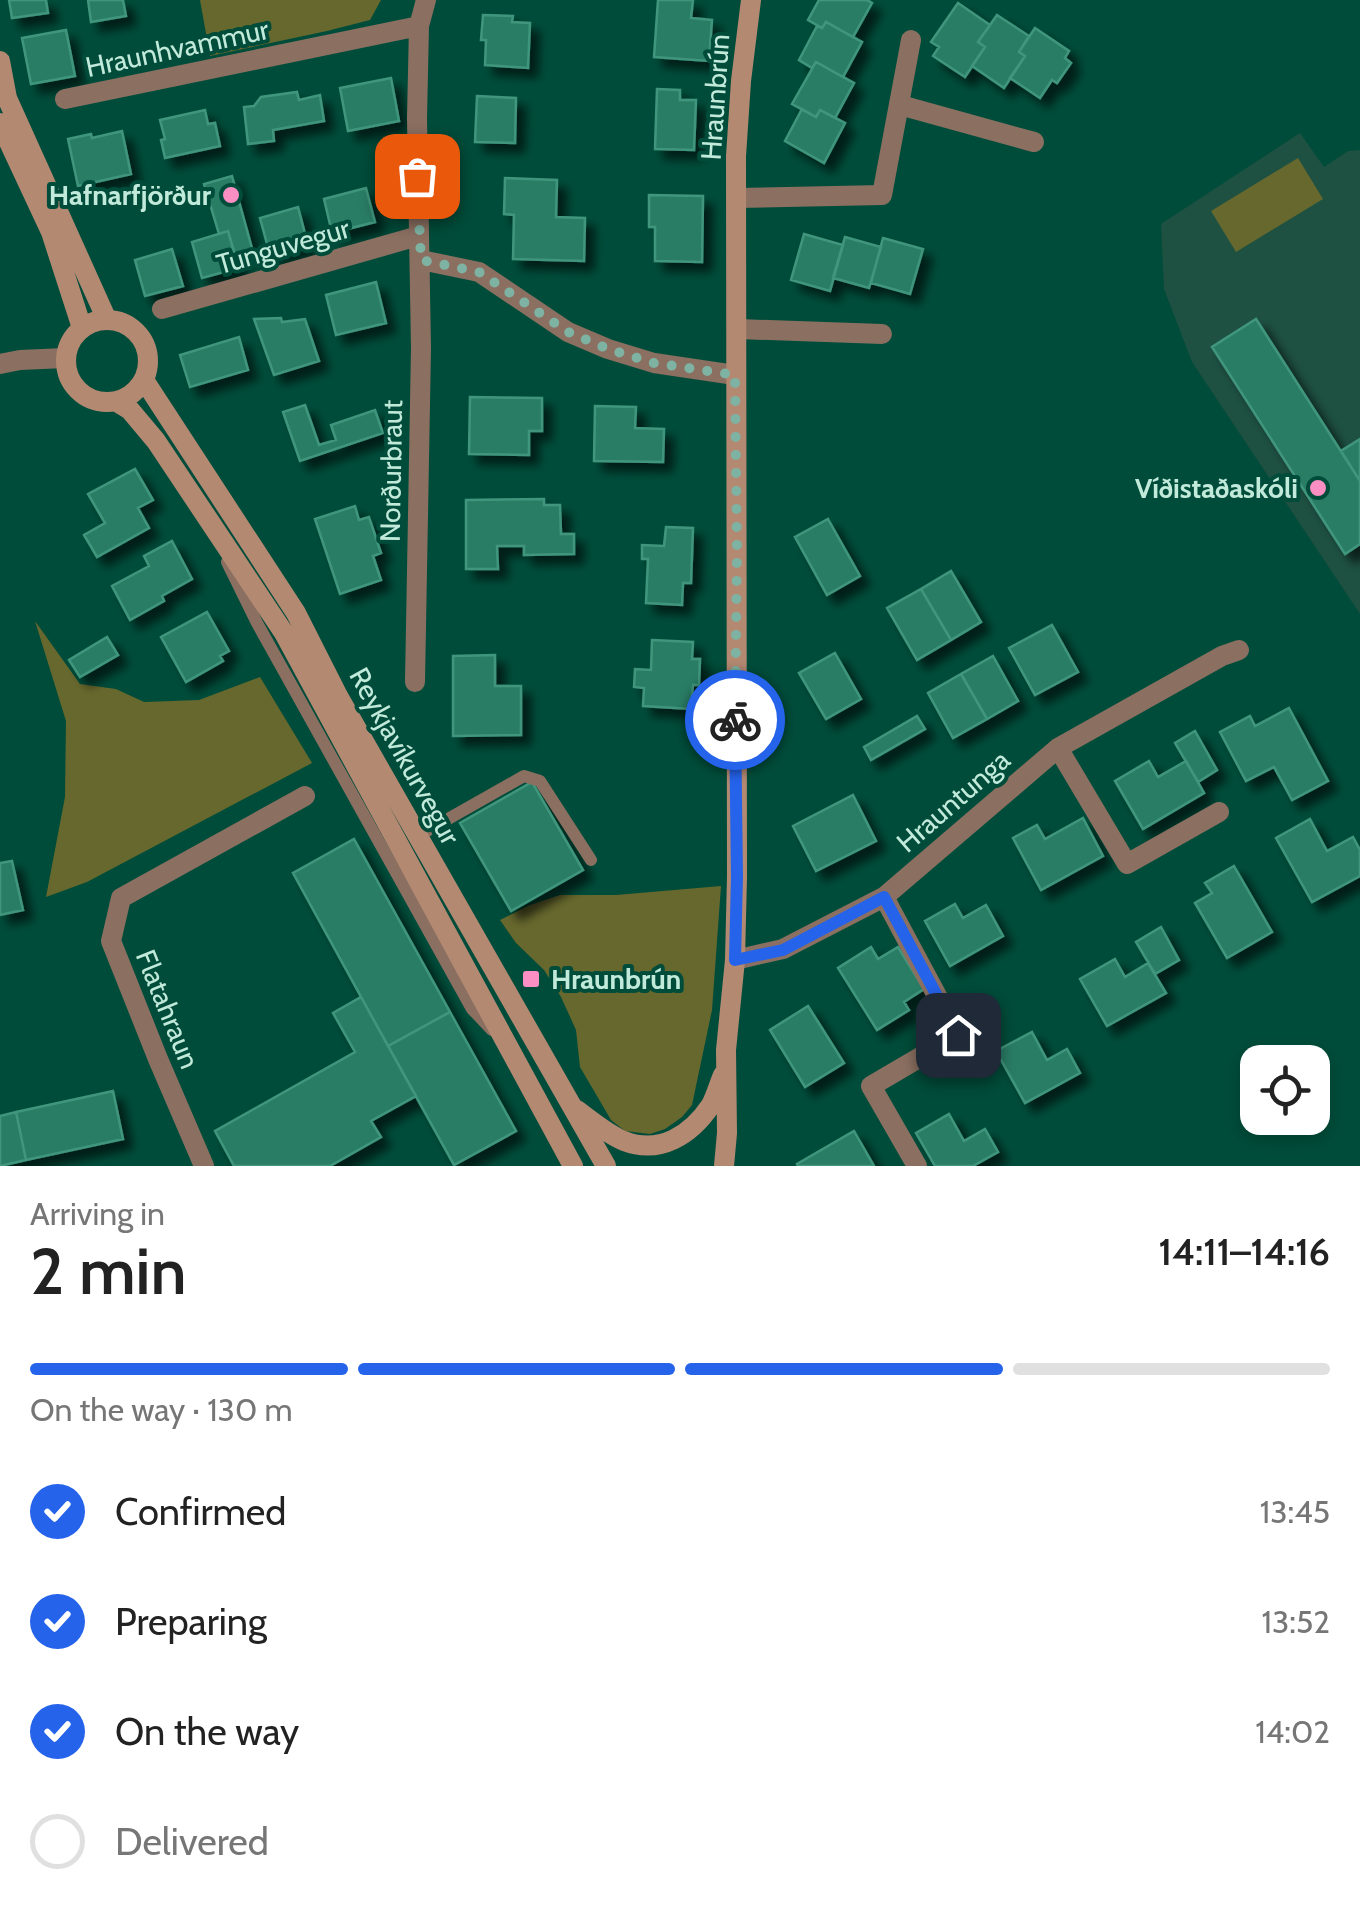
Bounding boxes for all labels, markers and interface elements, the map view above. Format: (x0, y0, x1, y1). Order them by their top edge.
street label: Hraunhvammur (82, 12, 272, 84)
street label: Hraunbrún (694, 33, 736, 161)
pin (375, 134, 460, 219)
icon: bag (390, 149, 445, 204)
place label: Hafnarfjörður (49, 178, 212, 212)
marker: Hafnarfjörður (220, 184, 242, 206)
street label: Tunguvegur (213, 211, 354, 281)
street label: Norðurbraut (373, 400, 409, 542)
place label: Víðistaðaskóli (1135, 471, 1298, 505)
marker: Víðistaðaskóli (1307, 477, 1329, 499)
street label: Reykjavíkurvegur (342, 662, 468, 851)
courier (685, 670, 785, 770)
icon: bike (708, 693, 763, 748)
street label: Hrauntunga (889, 742, 1017, 859)
street label: Flatahraun (129, 945, 207, 1073)
place label: Hraunbrún (551, 962, 681, 996)
marker: Hraunbrún (520, 968, 542, 990)
pin (916, 993, 1001, 1078)
icon: home (931, 1008, 986, 1063)
map controls (1240, 1045, 1330, 1135)
button: locate (1240, 1045, 1330, 1135)
text: Arriving in (30, 1194, 165, 1233)
text: 14:11–14:16 (1159, 1228, 1330, 1275)
text: 2 min (30, 1231, 187, 1310)
text: On the way · 130 m (30, 1390, 293, 1429)
icon: check (30, 1484, 85, 1539)
text: Confirmed (115, 1488, 286, 1535)
text: 13:45 (1260, 1492, 1330, 1531)
icon: check (30, 1594, 85, 1649)
text: Preparing (115, 1598, 267, 1645)
text: 13:52 (1262, 1602, 1330, 1641)
icon: check (30, 1704, 85, 1759)
text: On the way (115, 1708, 299, 1755)
text: 14:02 (1255, 1712, 1330, 1751)
text: Delivered (115, 1818, 269, 1865)

